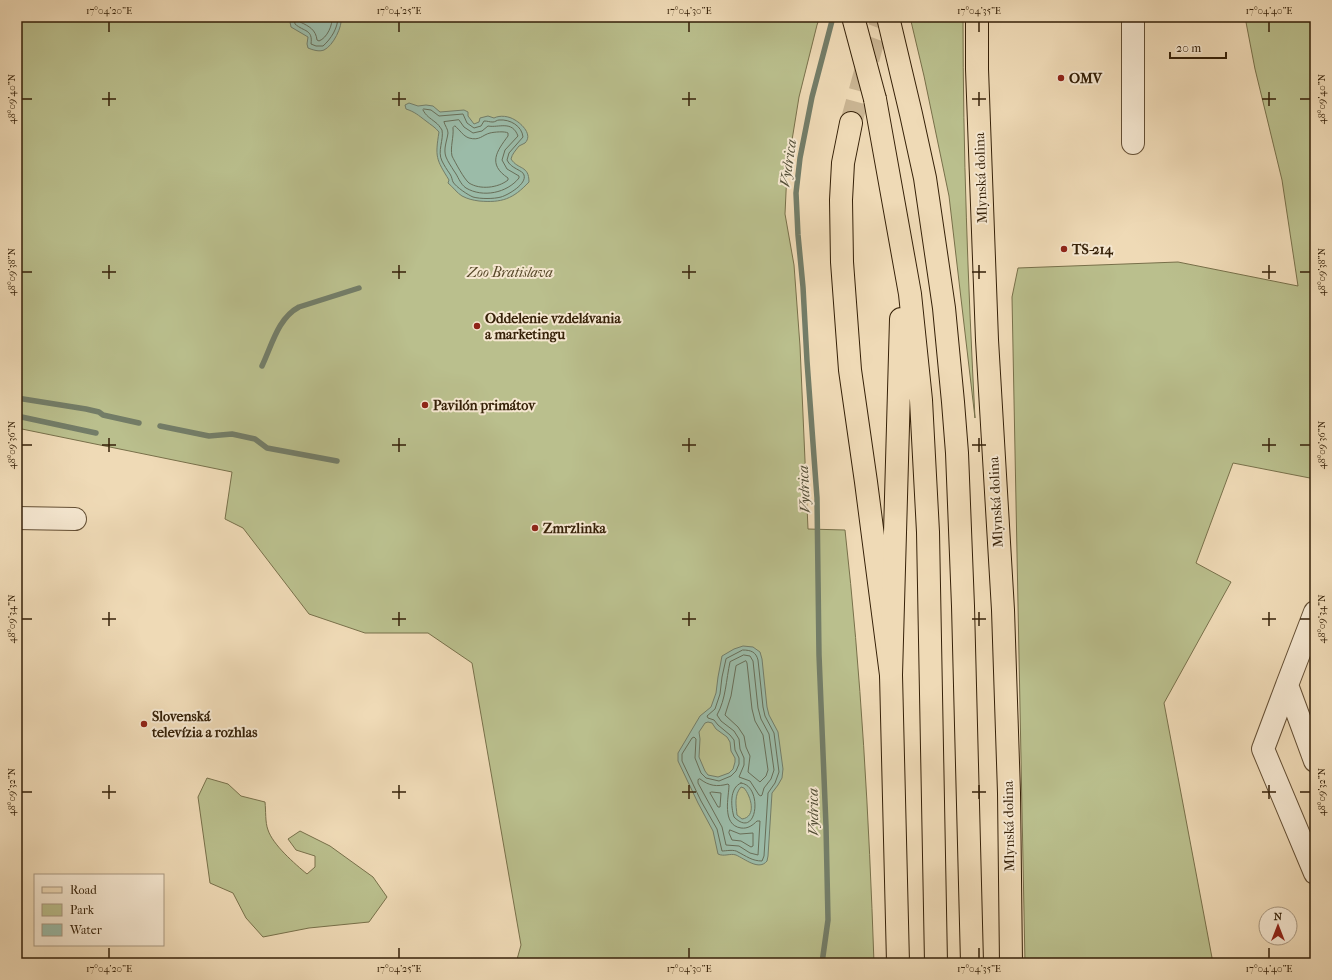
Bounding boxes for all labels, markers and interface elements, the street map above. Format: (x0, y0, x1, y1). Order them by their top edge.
text: 17°04'20"E (86, 5, 132, 17)
text: 17°04'25"E (377, 5, 421, 17)
text: 17°04'30"E (666, 5, 712, 17)
text: 17°04'35"E (957, 5, 1001, 17)
text: 17°04'40"E (1246, 5, 1292, 17)
scale bar (1170, 34, 1226, 60)
text: 20 m (1176, 41, 1201, 55)
place label: OMV (1069, 70, 1103, 87)
text: 48°09'40"N (6, 73, 18, 124)
marker: OMV (1056, 73, 1066, 83)
text: 48°09'40"N (1316, 73, 1328, 124)
street label: Mlynská dolina (971, 132, 991, 224)
water label: Vydrica (776, 138, 800, 188)
place label: TS-214 (1071, 241, 1113, 258)
marker: TS-214 (1059, 244, 1069, 254)
text: 48°09'38"N (6, 248, 18, 296)
text: 48°09'38"N (1316, 248, 1328, 296)
park label: Zoo Bratislava (466, 264, 553, 281)
place label: Oddelenie vzdelávania a marketingu (485, 310, 621, 343)
marker: Oddelenie vzdelávania a marketingu (472, 321, 482, 331)
place label: Pavilón primátov (433, 397, 536, 414)
marker: Pavilón primátov (420, 400, 430, 410)
text: 48°09'36"N (6, 420, 18, 469)
text: 48°09'36"N (1316, 420, 1328, 469)
street label: Mlynská dolina (985, 456, 1007, 548)
water label: Vydrica (794, 464, 814, 513)
place label: Zmrzlinka (543, 520, 607, 537)
marker: Zmrzlinka (530, 523, 540, 533)
text: 48°09'34"N (6, 594, 18, 643)
text: 48°09'34"N (1316, 594, 1328, 643)
place label: Slovenská televízia a rozhlas (151, 708, 258, 741)
marker: Slovenská televízia a rozhlas (139, 719, 149, 729)
text: 48°09'32"N (6, 767, 18, 816)
text: 48°09'32"N (1316, 767, 1328, 816)
street label: Mlynská dolina (1000, 780, 1018, 872)
water label: Vydrica (804, 788, 822, 836)
legend (34, 874, 164, 946)
text: Road (70, 883, 97, 897)
text: Park (70, 903, 95, 917)
north arrow (1258, 906, 1298, 946)
text: N (1274, 910, 1283, 923)
text: Water (69, 923, 103, 937)
text: 17°04'20"E (86, 963, 132, 975)
text: 17°04'25"E (377, 963, 421, 975)
text: 17°04'30"E (666, 963, 712, 975)
text: 17°04'35"E (957, 963, 1001, 975)
text: 17°04'40"E (1246, 963, 1292, 975)

